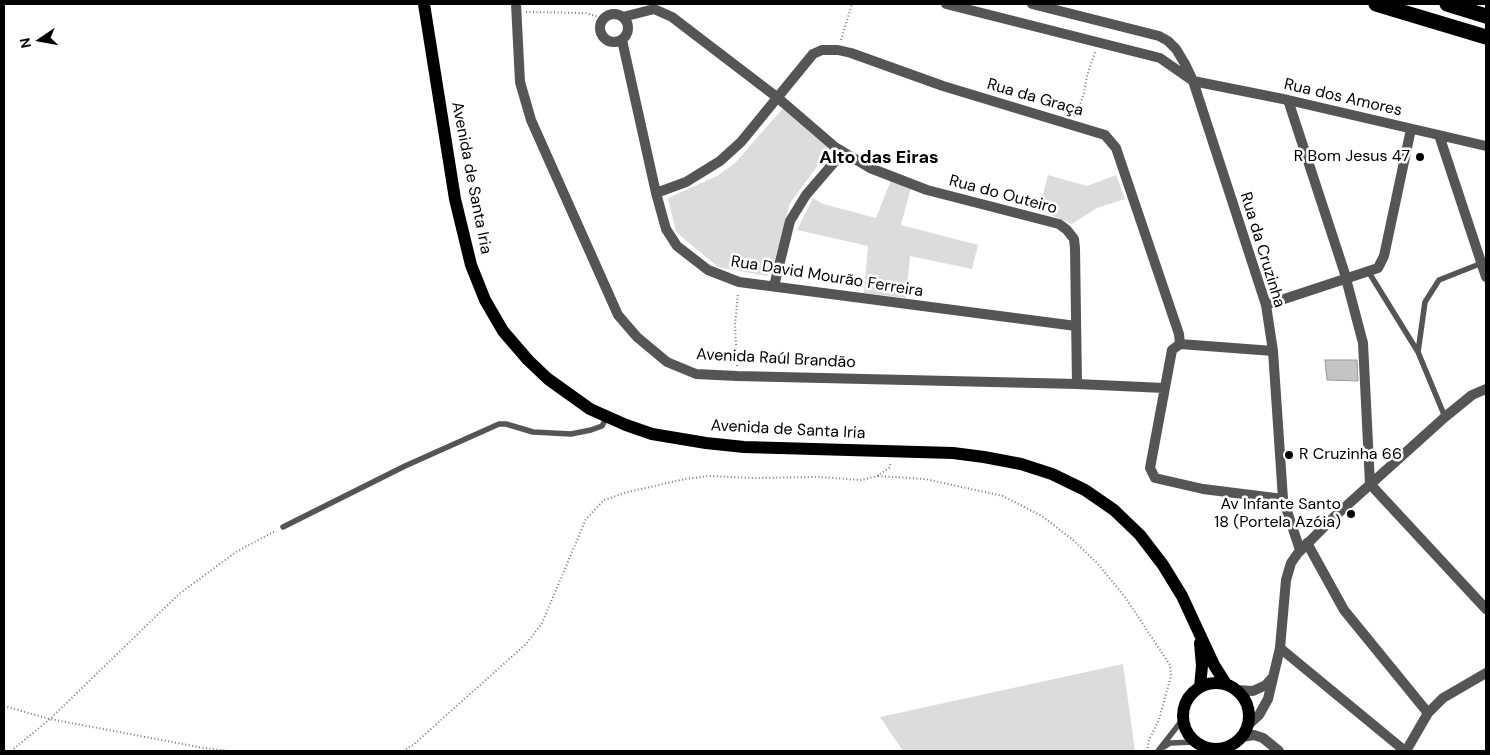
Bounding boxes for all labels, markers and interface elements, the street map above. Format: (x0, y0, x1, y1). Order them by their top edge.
north arrow (15, 15, 65, 65)
text: N (15, 36, 35, 50)
street label: Rua da Graça (985, 75, 1085, 121)
street label: Rua dos Amores (1282, 75, 1404, 121)
street label: Avenida de Santa Iria (447, 100, 495, 256)
district label: Alto das Eiras (819, 147, 939, 169)
place label: R Bom Jesus 47 (1294, 147, 1410, 167)
marker: R Bom Jesus 47 (1414, 151, 1426, 163)
street label: Rua do Outeiro (947, 171, 1059, 219)
street label: Rua da Cruzinha (1235, 190, 1289, 310)
street label: Rua David Mourão Ferreira (729, 252, 925, 302)
street label: Avenida Raúl Brandão (696, 345, 856, 373)
street label: Avenida de Santa Iria (710, 416, 866, 444)
place label: R Cruzinha 66 (1299, 445, 1402, 465)
marker: R Cruzinha 66 (1283, 449, 1295, 461)
place label: Av Infante Santo 18 (Portela Azóia) (1214, 495, 1341, 533)
marker: Av Infante Santo 18 (Portela Azóia) (1345, 508, 1357, 520)

